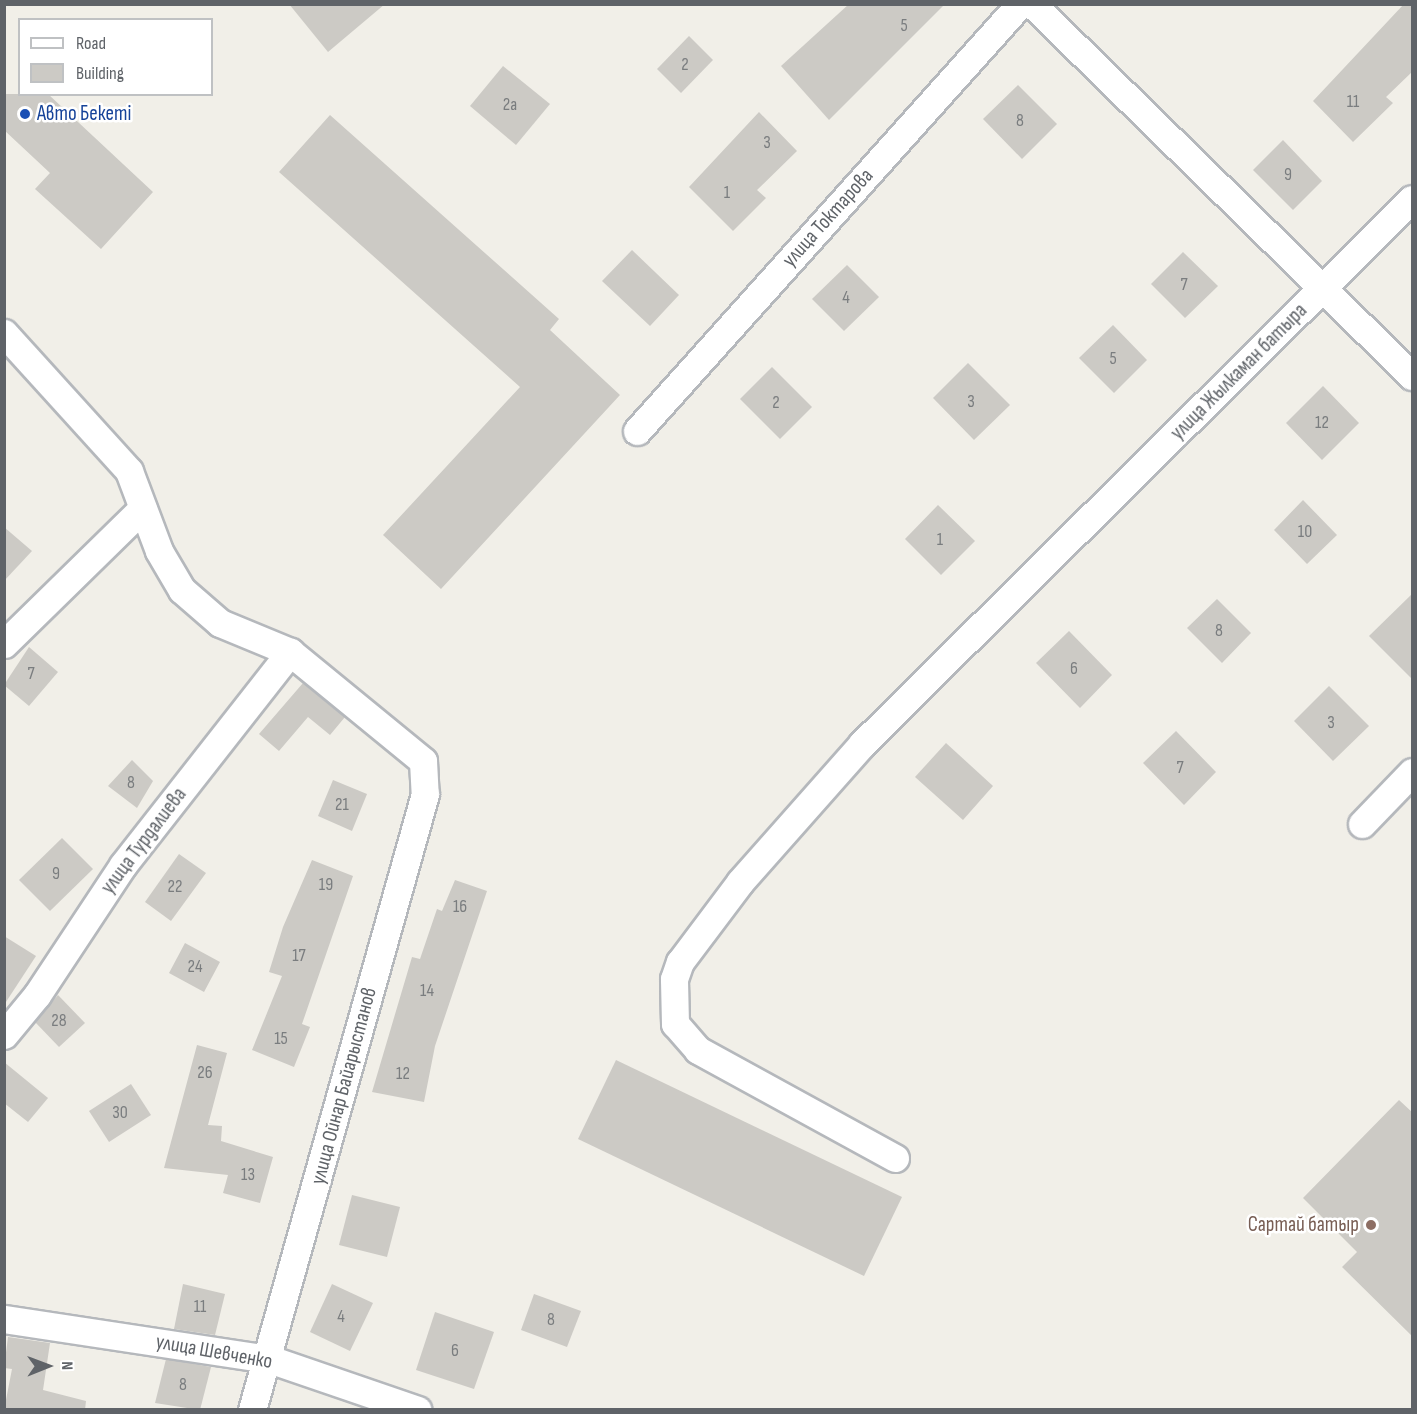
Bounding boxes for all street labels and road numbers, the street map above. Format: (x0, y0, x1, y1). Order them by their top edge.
street label: улица Токтарова (777, 164, 879, 272)
street label: улица Жылкаман батыра (1165, 298, 1313, 446)
street label: улица Турдалиева (96, 783, 192, 899)
street label: улица Ойнар Байарыстанов (306, 985, 382, 1187)
street label: улица Шевченко (154, 1329, 274, 1375)

